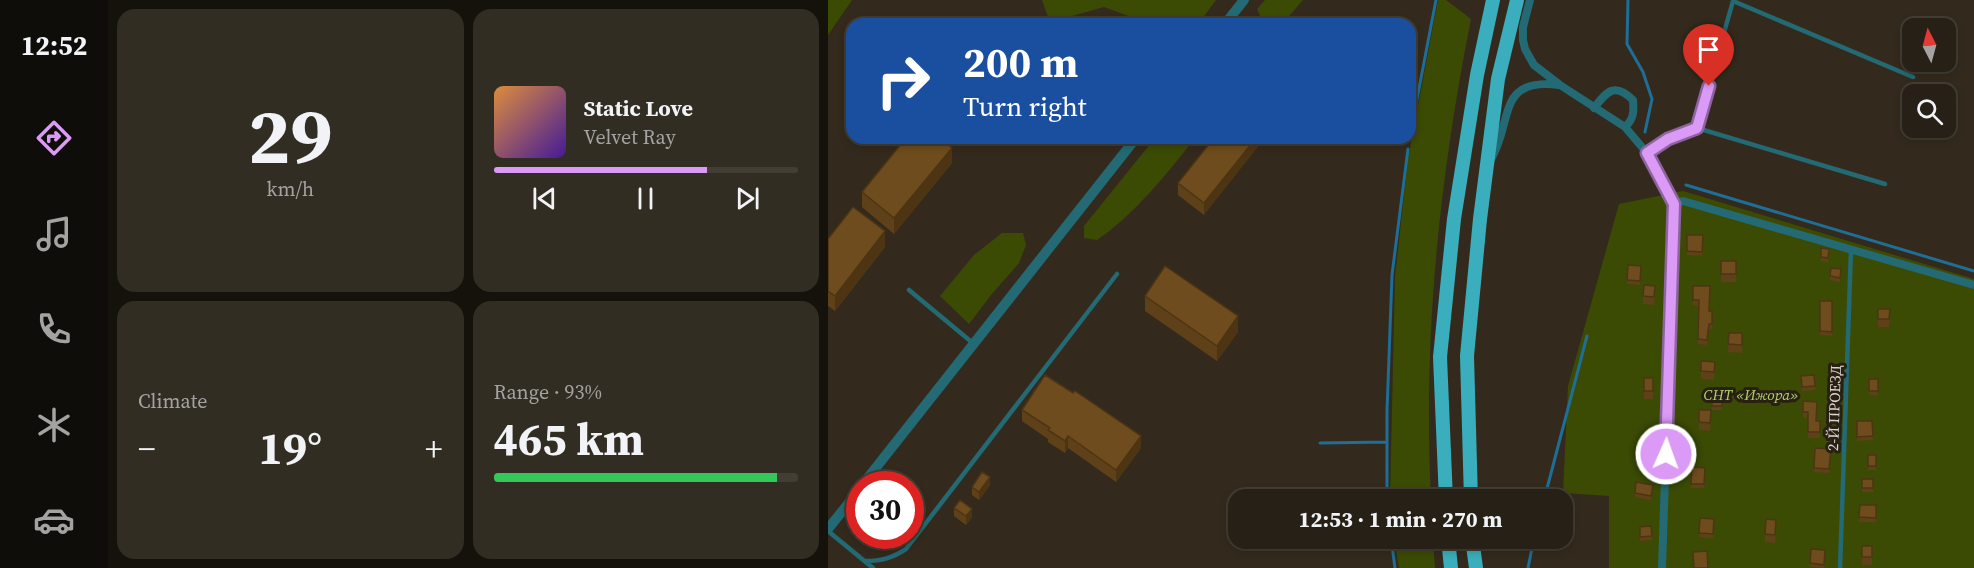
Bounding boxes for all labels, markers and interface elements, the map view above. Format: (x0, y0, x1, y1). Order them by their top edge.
north arrow (1902, 18, 1956, 72)
map controls (1902, 18, 1956, 138)
pin (1683, 24, 1734, 86)
text: 12:52 (21, 27, 87, 64)
text: 200 m (963, 33, 1078, 91)
icon: arrive (1692, 33, 1725, 66)
icon: right (864, 42, 942, 120)
text: 29 (248, 82, 333, 189)
button: search (1902, 84, 1956, 138)
text: Turn right (963, 88, 1087, 125)
text: Static Love (584, 93, 693, 123)
icon: directions (33, 117, 75, 159)
text: Velvet Ray (584, 123, 676, 151)
text: km/h (266, 175, 314, 203)
icon: previous (528, 182, 561, 215)
icon: pause (629, 182, 662, 215)
icon: next (731, 182, 764, 215)
icon: music (33, 213, 75, 255)
icon: phone (33, 308, 75, 350)
street label: 2-Й ПРОЕЗД (1822, 365, 1846, 451)
text: Range · 93% (494, 378, 602, 406)
park label: СНТ «Ижора» (1704, 384, 1798, 405)
text: Climate (138, 387, 207, 415)
icon: climate (33, 404, 75, 446)
text: 465 km (494, 408, 644, 470)
text: 19° (258, 417, 322, 479)
position arrow (1634, 422, 1698, 486)
text: − (138, 426, 156, 471)
text: + (425, 426, 442, 471)
speed limit sign: 30 (846, 471, 924, 549)
icon: car (33, 499, 75, 541)
text: 12:53 · 1 min · 270 m (1299, 504, 1502, 534)

